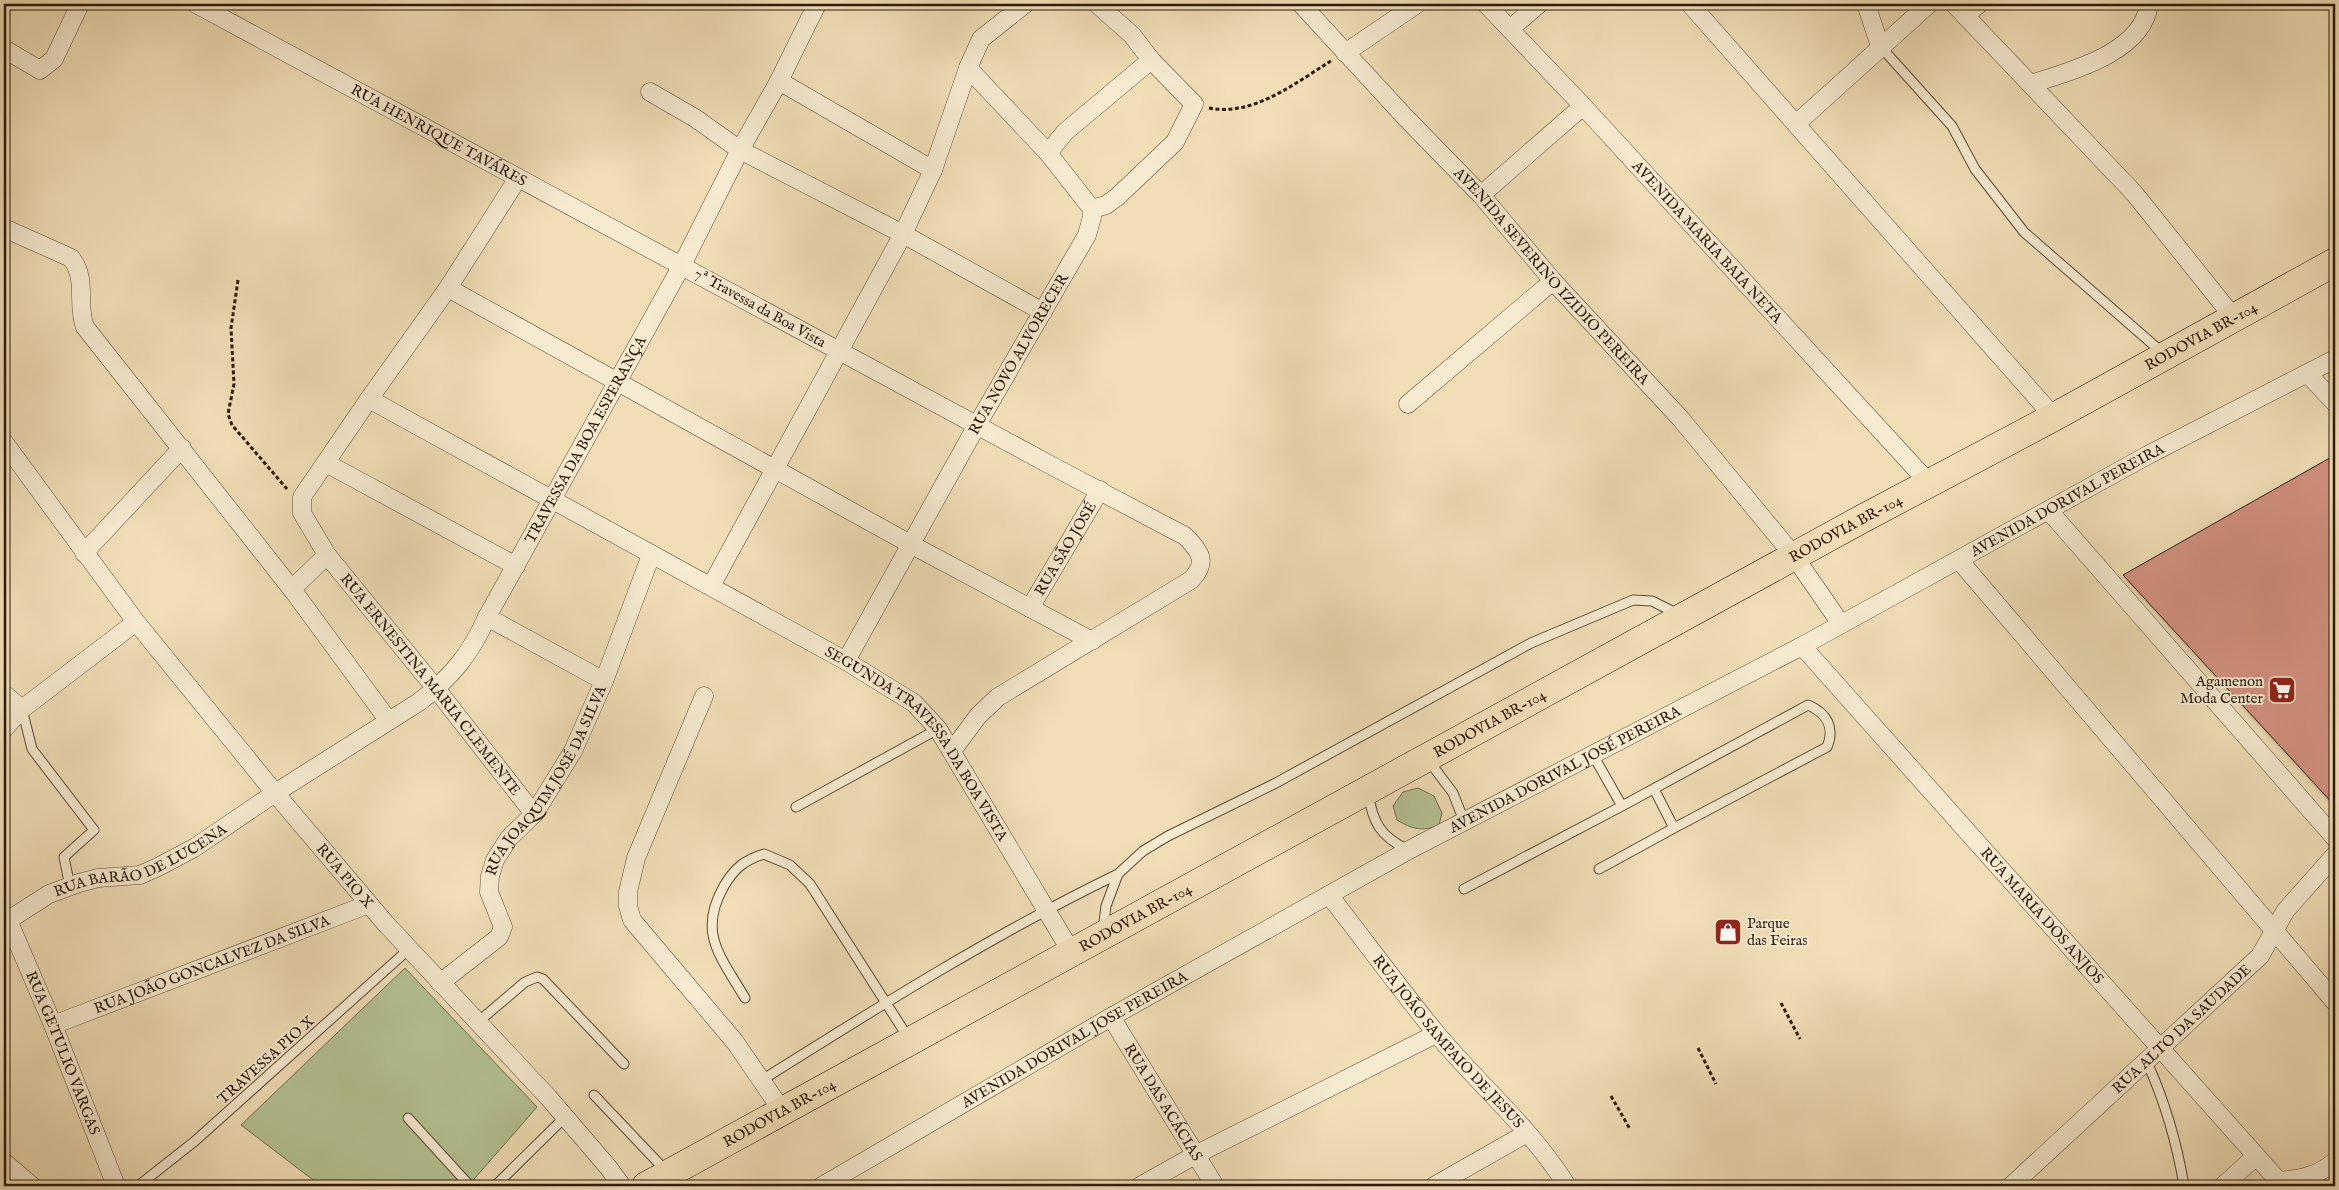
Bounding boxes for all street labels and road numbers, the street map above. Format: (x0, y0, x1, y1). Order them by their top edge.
street label: RUA HENRIQUE TAVÁRES (348, 80, 530, 190)
street label: AVENIDA MARIA BAIA NETA (1628, 156, 1787, 328)
street label: AVENIDA SEVERINO IZIDIO PEREIRA (1449, 163, 1654, 389)
street label: 7ª Travessa da Boa Vista (691, 264, 830, 352)
street label: RUA NOVO ALVORECER (964, 269, 1073, 438)
street label: RODOVIA BR-104 (2141, 297, 2261, 375)
street label: TRAVESSA DA BOA ESPERANÇA (520, 332, 651, 546)
street label: AVENIDA DORIVAL PEREIRA (1966, 438, 2168, 561)
street label: RODOVIA BR-104 (1786, 490, 1906, 567)
street label: RUA SÃO JOSÉ (1030, 498, 1100, 599)
street label: RUA ERNESTINA MARIA CLEMENTE (336, 569, 525, 799)
street label: SEGUNDA TRAVESSA DA BOA VISTA (822, 642, 1013, 845)
street label: RUA JOAQUIM JOSÉ DA SILVA (481, 682, 611, 878)
street label: RODOVIA BR-104 (1430, 684, 1550, 762)
street label: AVENIDA DORIVAL JOSÉ PEREIRA (1445, 701, 1685, 837)
street label: RUA BARÃO DE LUCENA (51, 819, 231, 901)
street label: RUA PIO X (312, 839, 378, 912)
street label: RUA MARIA DOS ANJOS (1976, 843, 2108, 988)
street label: RODOVIA BR-104 (1076, 879, 1195, 956)
street label: RUA JOÃO GONCALVEZ DA SILVA (91, 910, 333, 1018)
street label: RUA JOÃO SAMPAIO DE JESUS (1369, 951, 1528, 1132)
street label: RUA ALTO DA SAUDADE (2108, 960, 2255, 1097)
street label: AVENIDA DORIVAL JOSE PEREIRA (957, 966, 1192, 1112)
street label: RUA GETULIO VARGAS (22, 968, 105, 1138)
street label: TRAVESSA PIO X (214, 1012, 318, 1108)
street label: RUA DAS ACÁCIAS (1120, 1040, 1207, 1165)
street label: RODOVIA BR-104 (720, 1074, 840, 1151)

